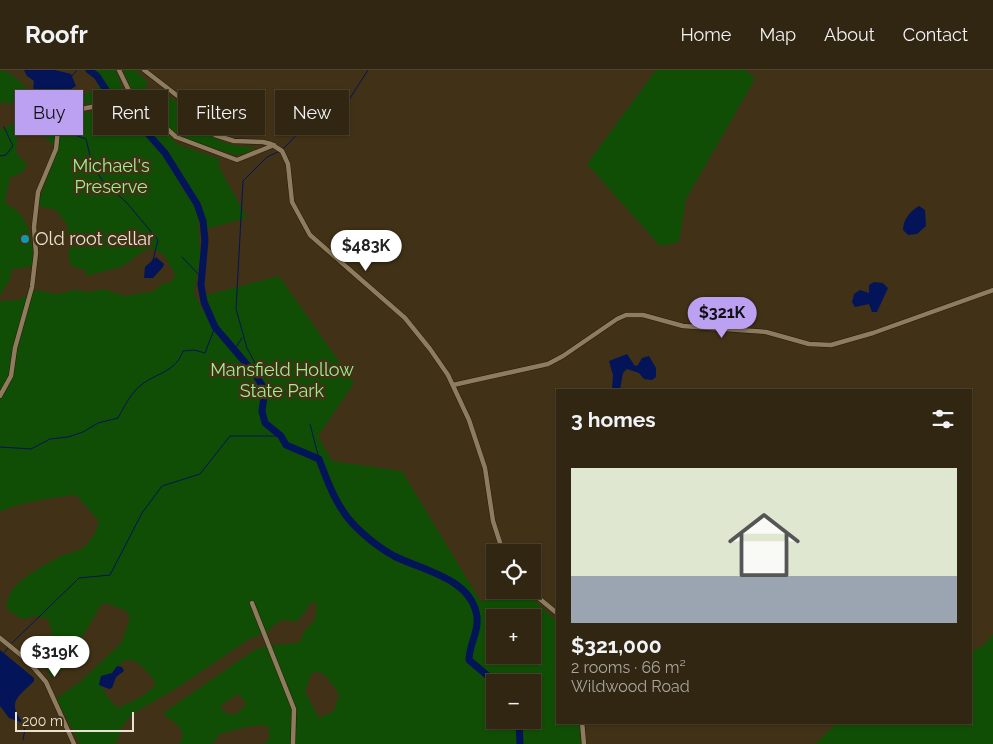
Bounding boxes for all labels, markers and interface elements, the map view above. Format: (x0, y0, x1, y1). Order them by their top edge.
text: Roofr (25, 20, 88, 49)
text: Home (680, 24, 731, 45)
text: Map (759, 24, 796, 45)
text: About (824, 24, 875, 45)
text: Contact (903, 24, 968, 45)
chip: Buy (15, 90, 83, 135)
chip: Rent (93, 90, 168, 135)
chip: Filters (178, 90, 265, 135)
chip: New (275, 90, 349, 135)
park label: Michael's Preserve (72, 155, 150, 197)
place label: Old root cellar (35, 228, 154, 249)
pin: $483K (331, 230, 401, 272)
marker: Old root cellar (19, 233, 31, 245)
text: $483K (342, 236, 390, 255)
pin: $321K (687, 296, 757, 339)
text: $321K (699, 303, 745, 322)
park label: Mansfield Hollow State Park (210, 359, 354, 401)
icon: filters (929, 405, 957, 433)
text: 3 homes (571, 407, 656, 432)
icon: home (719, 500, 809, 590)
map controls (486, 544, 541, 729)
button: locate (486, 544, 541, 599)
button: + (486, 609, 541, 664)
text: $321,000 (571, 633, 662, 658)
pin: $319K (20, 636, 90, 678)
text: $319K (31, 642, 79, 661)
text: 2 rooms · 66 m² (571, 658, 686, 677)
button: − (486, 674, 541, 729)
text: Wildwood Road (571, 677, 690, 696)
scale bar (15, 709, 134, 732)
text: 200 m (22, 713, 63, 729)

